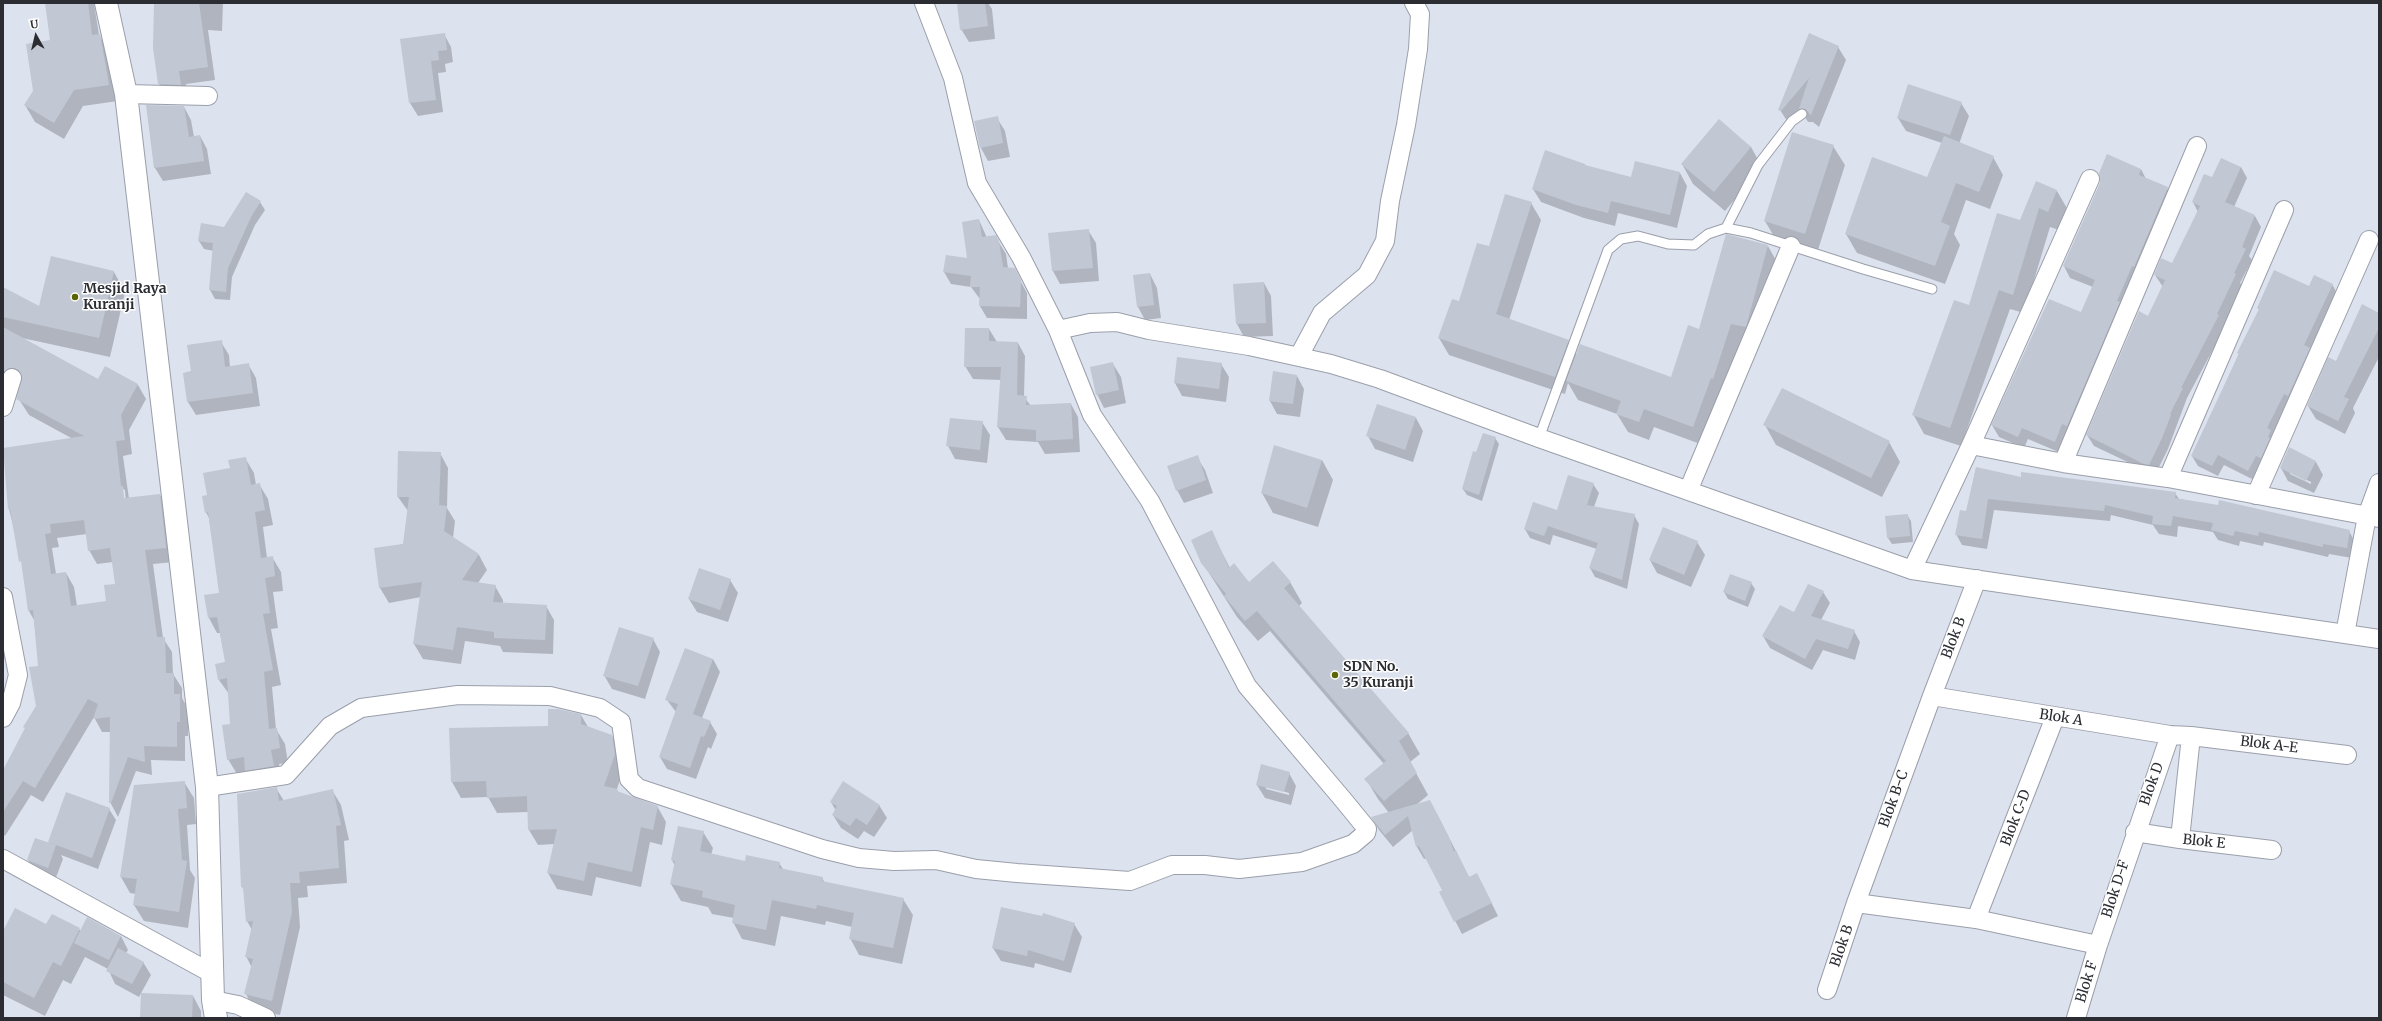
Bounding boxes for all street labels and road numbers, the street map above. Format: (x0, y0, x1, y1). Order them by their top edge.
street label: Blok B (1938, 615, 1970, 661)
street label: Blok A (2038, 706, 2084, 730)
street label: Blok A-E (2239, 733, 2299, 757)
street label: Blok D (2137, 760, 2167, 808)
street label: Blok B-C (1876, 768, 1912, 830)
street label: Blok C-D (1998, 788, 2034, 848)
street label: Blok E (2182, 831, 2226, 853)
street label: Blok D-F (2099, 858, 2133, 920)
street label: Blok B (1827, 923, 1857, 969)
street label: Blok F (2073, 959, 2101, 1005)

